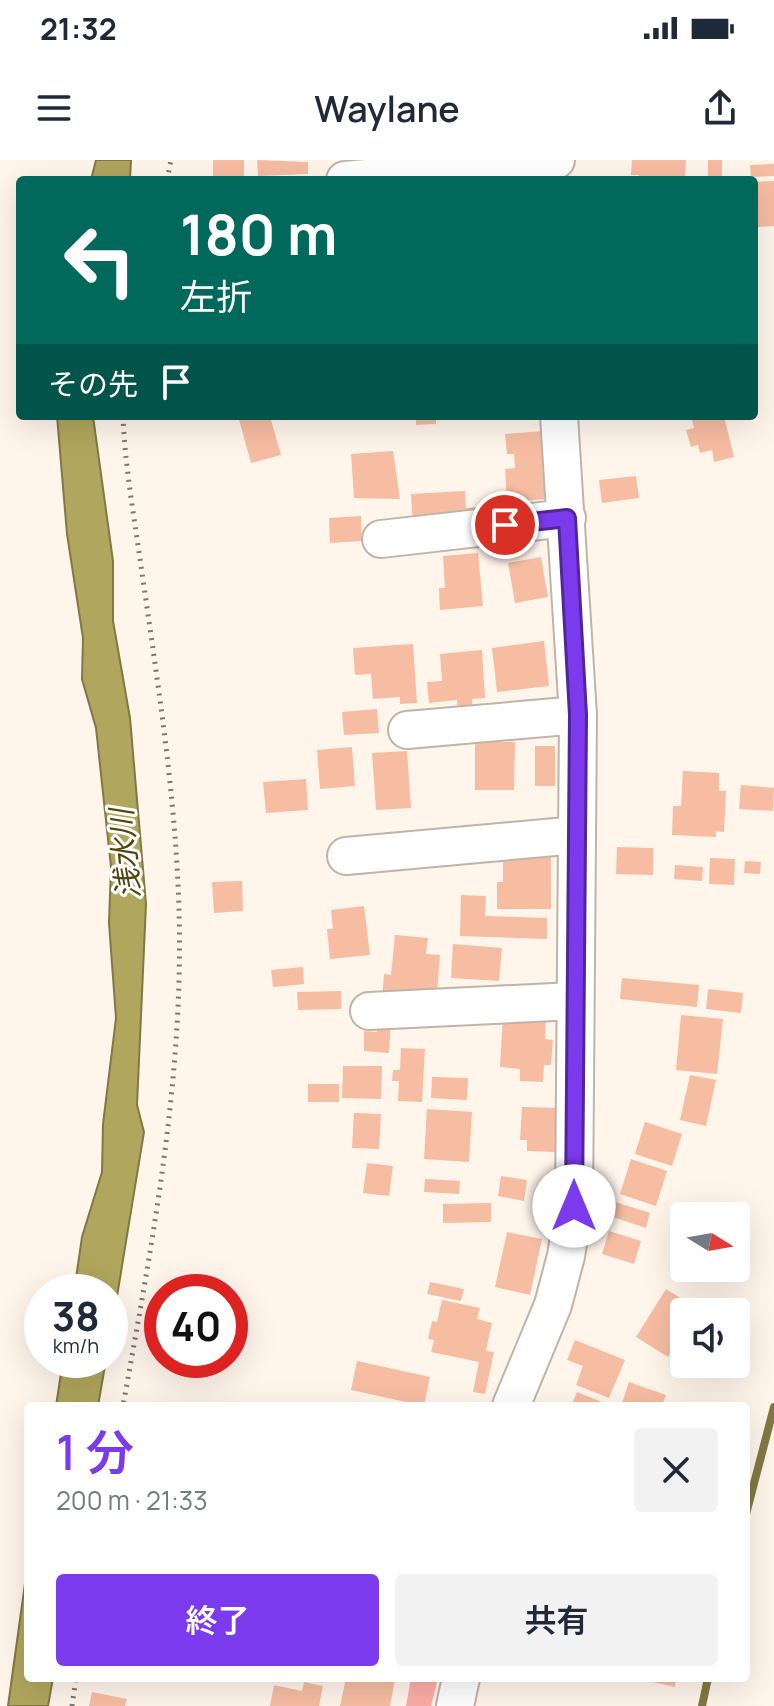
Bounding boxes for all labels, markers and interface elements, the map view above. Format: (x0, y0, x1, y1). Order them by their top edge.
text: 21:32 (40, 8, 117, 49)
text: Waylane (314, 84, 460, 133)
icon: menu (32, 86, 76, 130)
icon: share (698, 86, 742, 130)
text: 180 m (180, 195, 337, 272)
icon: left (48, 208, 152, 312)
text: 左折 (180, 272, 252, 321)
icon: arrive (154, 360, 198, 404)
text: その先 (48, 363, 138, 404)
pin (471, 491, 539, 559)
icon: arrive (483, 503, 527, 547)
water label: 浅水川 (99, 804, 148, 901)
position arrow (532, 1164, 616, 1248)
north arrow (670, 1202, 750, 1282)
map controls (670, 1202, 750, 1378)
speed limit sign: 40 (144, 1274, 248, 1378)
text: 38 (52, 1288, 100, 1343)
button: sound (670, 1298, 750, 1378)
text: km/h (53, 1332, 99, 1359)
text: 1 分 (56, 1419, 134, 1484)
button: close (634, 1428, 718, 1512)
text: 200 m · 21:33 (56, 1482, 208, 1518)
button: 終了 (56, 1574, 379, 1666)
button: 共有 (395, 1574, 718, 1666)

